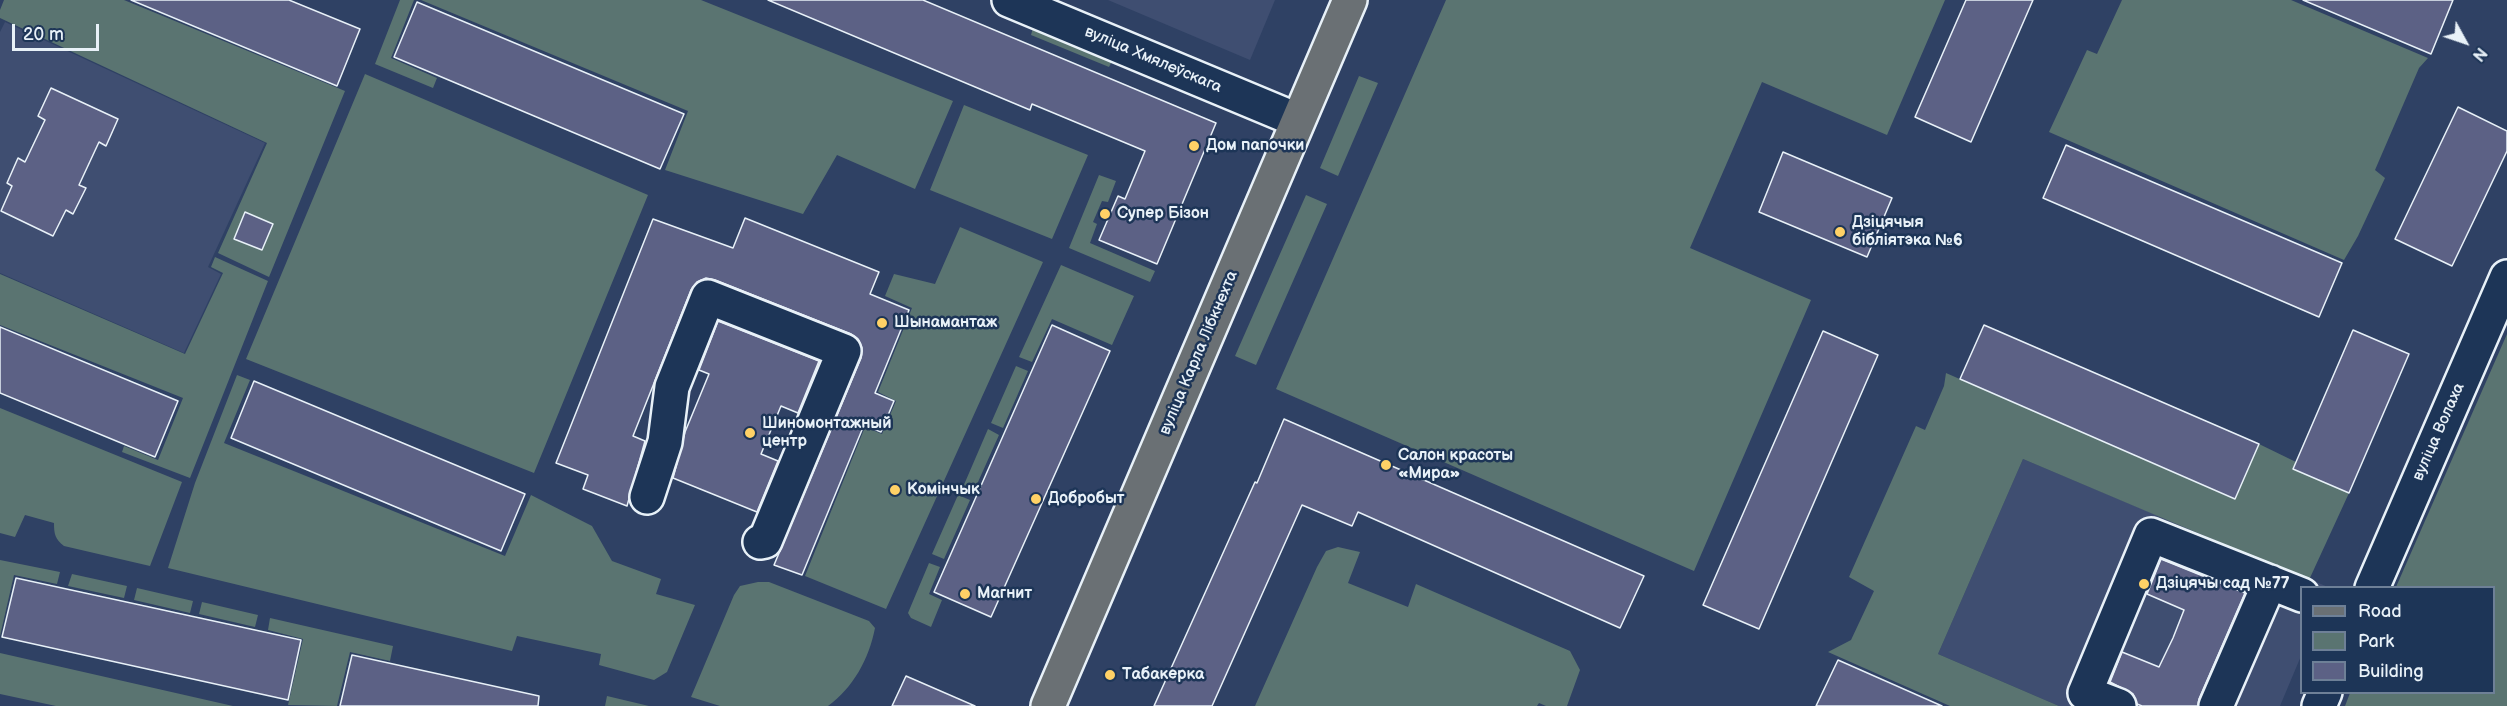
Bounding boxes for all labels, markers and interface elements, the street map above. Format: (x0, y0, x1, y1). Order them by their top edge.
scale bar (15, 12, 102, 50)
north arrow (2435, 12, 2495, 72)
street label: вуліца Хмялеўскага (1081, 22, 1225, 98)
text: 20 m (23, 24, 64, 45)
text: N (2468, 43, 2490, 65)
place label: Дом папочки (1206, 136, 1304, 156)
marker: Дом папочки (1187, 139, 1201, 153)
place label: Супер Бізон (1117, 204, 1209, 224)
marker: Супер Бізон (1098, 207, 1112, 221)
place label: Дзіцячыя бібліятэка №6 (1852, 213, 1963, 251)
marker: Дзіцячыя бібліятэка №6 (1833, 225, 1847, 239)
street label: вуліца Карла Лібкнехта (1156, 268, 1242, 438)
place label: Шынамантаж (894, 313, 997, 333)
marker: Шынамантаж (875, 316, 889, 330)
street label: вуліца Волаха (2409, 380, 2469, 484)
place label: Шиномонтажный центр (762, 414, 891, 452)
marker: Шиномонтажный центр (743, 426, 757, 440)
place label: Салон красоты «Мира» (1398, 446, 1513, 484)
marker: Салон красоты «Мира» (1379, 458, 1393, 472)
place label: Комінчык (907, 480, 980, 500)
marker: Комінчык (888, 483, 902, 497)
place label: Добробыт (1048, 489, 1124, 509)
marker: Добробыт (1029, 492, 1043, 506)
place label: Дзіцячы сад №77 (2156, 574, 2290, 594)
marker: Дзіцячы сад №77 (2137, 577, 2151, 591)
place label: Магнит (977, 584, 1032, 604)
legend (2300, 586, 2495, 694)
marker: Магнит (958, 587, 972, 601)
text: Road (2358, 601, 2402, 622)
text: Park (2358, 631, 2394, 652)
text: Building (2358, 661, 2424, 682)
place label: Табакерка (1122, 665, 1204, 685)
marker: Табакерка (1103, 668, 1117, 682)

